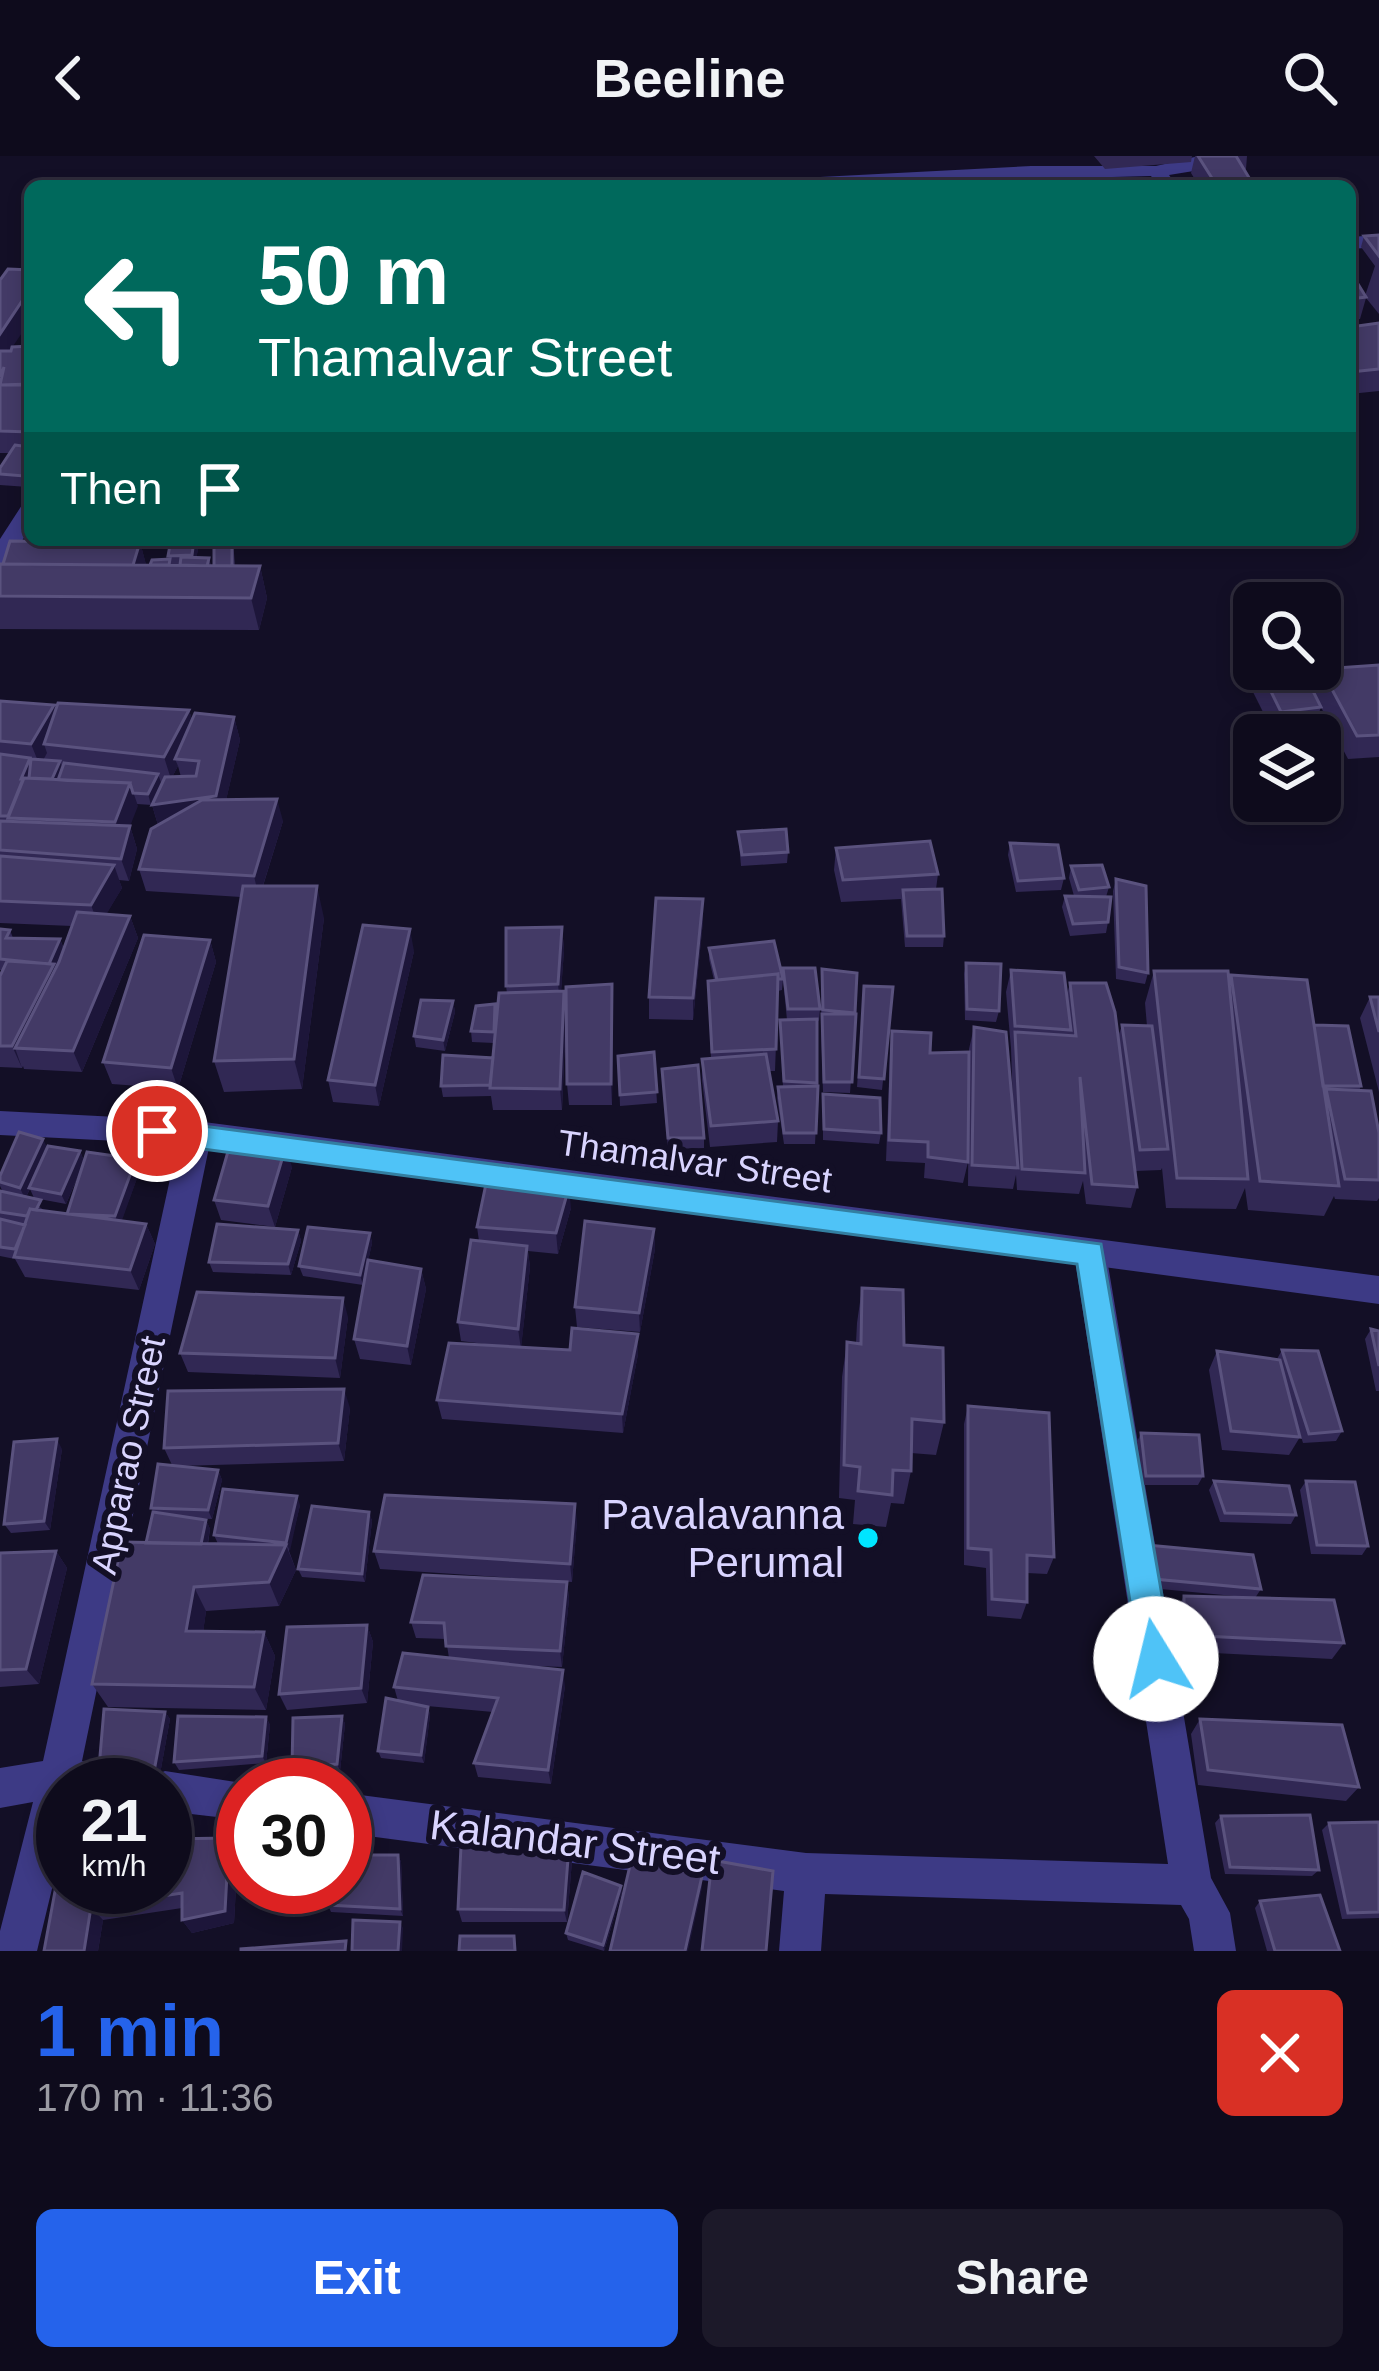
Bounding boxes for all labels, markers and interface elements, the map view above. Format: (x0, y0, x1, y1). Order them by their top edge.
icon: back (36, 45, 102, 111)
icon: search (1277, 45, 1343, 111)
text: Beeline (593, 48, 786, 108)
icon: left (60, 228, 216, 384)
text: 50 m (258, 228, 449, 322)
text: Thamalvar Street (258, 327, 672, 387)
icon: arrive (187, 456, 253, 522)
text: Then (60, 463, 163, 514)
map controls (1233, 582, 1341, 822)
button: search (1233, 582, 1341, 690)
button: layers (1233, 714, 1341, 822)
pin (106, 1080, 208, 1182)
icon: arrive (124, 1098, 190, 1164)
street label: Thamalvar Street (555, 1121, 835, 1201)
street label: Apparao Street (83, 1332, 173, 1578)
place label: Pavalavanna Perumal (601, 1491, 845, 1586)
marker: Pavalavanna Perumal (855, 1525, 881, 1551)
position arrow (1093, 1596, 1219, 1722)
speed limit sign: 30 (216, 1758, 372, 1914)
text: 21 (81, 1787, 147, 1854)
street label: Kalandar Street (427, 1801, 723, 1883)
text: km/h (81, 1849, 147, 1882)
button: close (1217, 1990, 1343, 2116)
text: 1 min (36, 1991, 224, 2071)
text: 170 m · 11:36 (36, 2076, 274, 2119)
button: Exit (36, 2209, 678, 2347)
button: Share (702, 2209, 1343, 2347)

